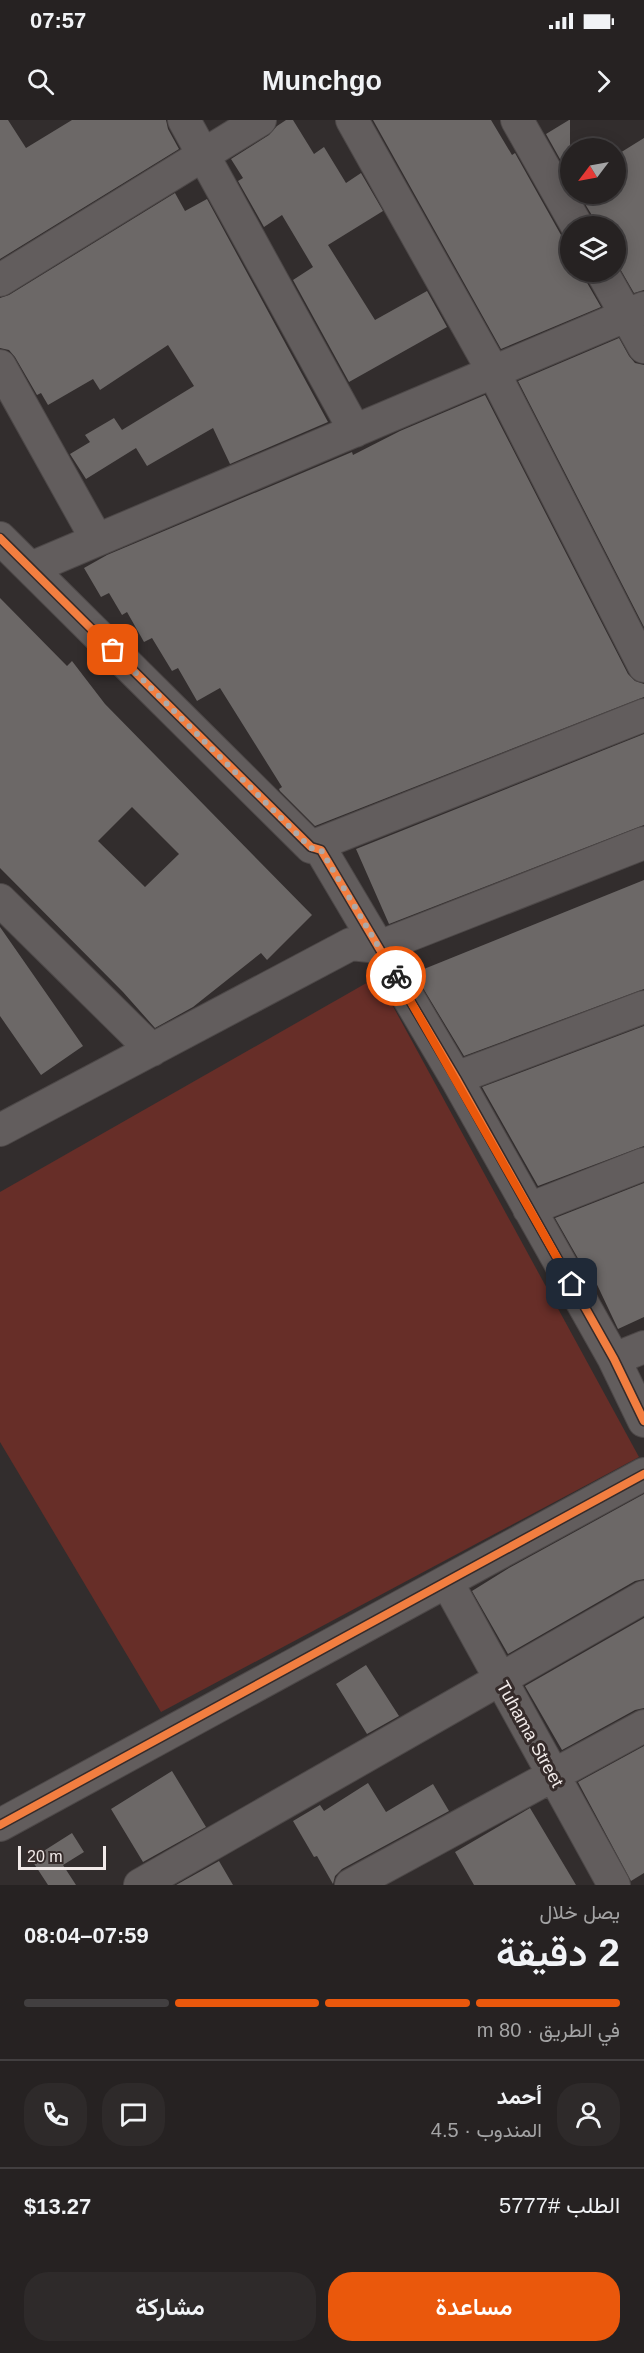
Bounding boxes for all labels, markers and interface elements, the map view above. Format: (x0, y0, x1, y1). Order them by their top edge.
text: 07:57 (30, 8, 86, 33)
icon: search (24, 65, 57, 98)
icon: forward (587, 65, 620, 98)
text: Munchgo (262, 66, 382, 96)
north arrow (560, 138, 626, 204)
map controls (560, 138, 626, 282)
button: layers (560, 216, 626, 282)
pin (87, 624, 138, 675)
icon: bag (96, 633, 129, 666)
courier (366, 946, 426, 1006)
icon: bike (380, 960, 413, 993)
pin (546, 1258, 597, 1309)
icon: home (555, 1267, 588, 1300)
street label: Tuhama Street (493, 1677, 567, 1791)
scale bar (18, 1843, 106, 1870)
text: 20 m (27, 1848, 63, 1865)
text: يصل خلال (539, 1901, 620, 1923)
text: 07:59–08:04 (24, 1923, 149, 1948)
text: 2 دقيقة (496, 1931, 620, 1974)
text: في الطريق · 80 m (477, 2019, 620, 2041)
button: phone (24, 2083, 87, 2146)
button: chat (102, 2083, 165, 2146)
button: person (557, 2083, 620, 2146)
text: أحمد (497, 2084, 542, 2109)
text: المندوب · 4.5 (431, 2119, 542, 2141)
text: الطلب #5777 (499, 2193, 620, 2218)
text: $13.27 (24, 2194, 91, 2219)
button: مشاركة (24, 2272, 316, 2341)
button: مساعدة (328, 2272, 620, 2341)

